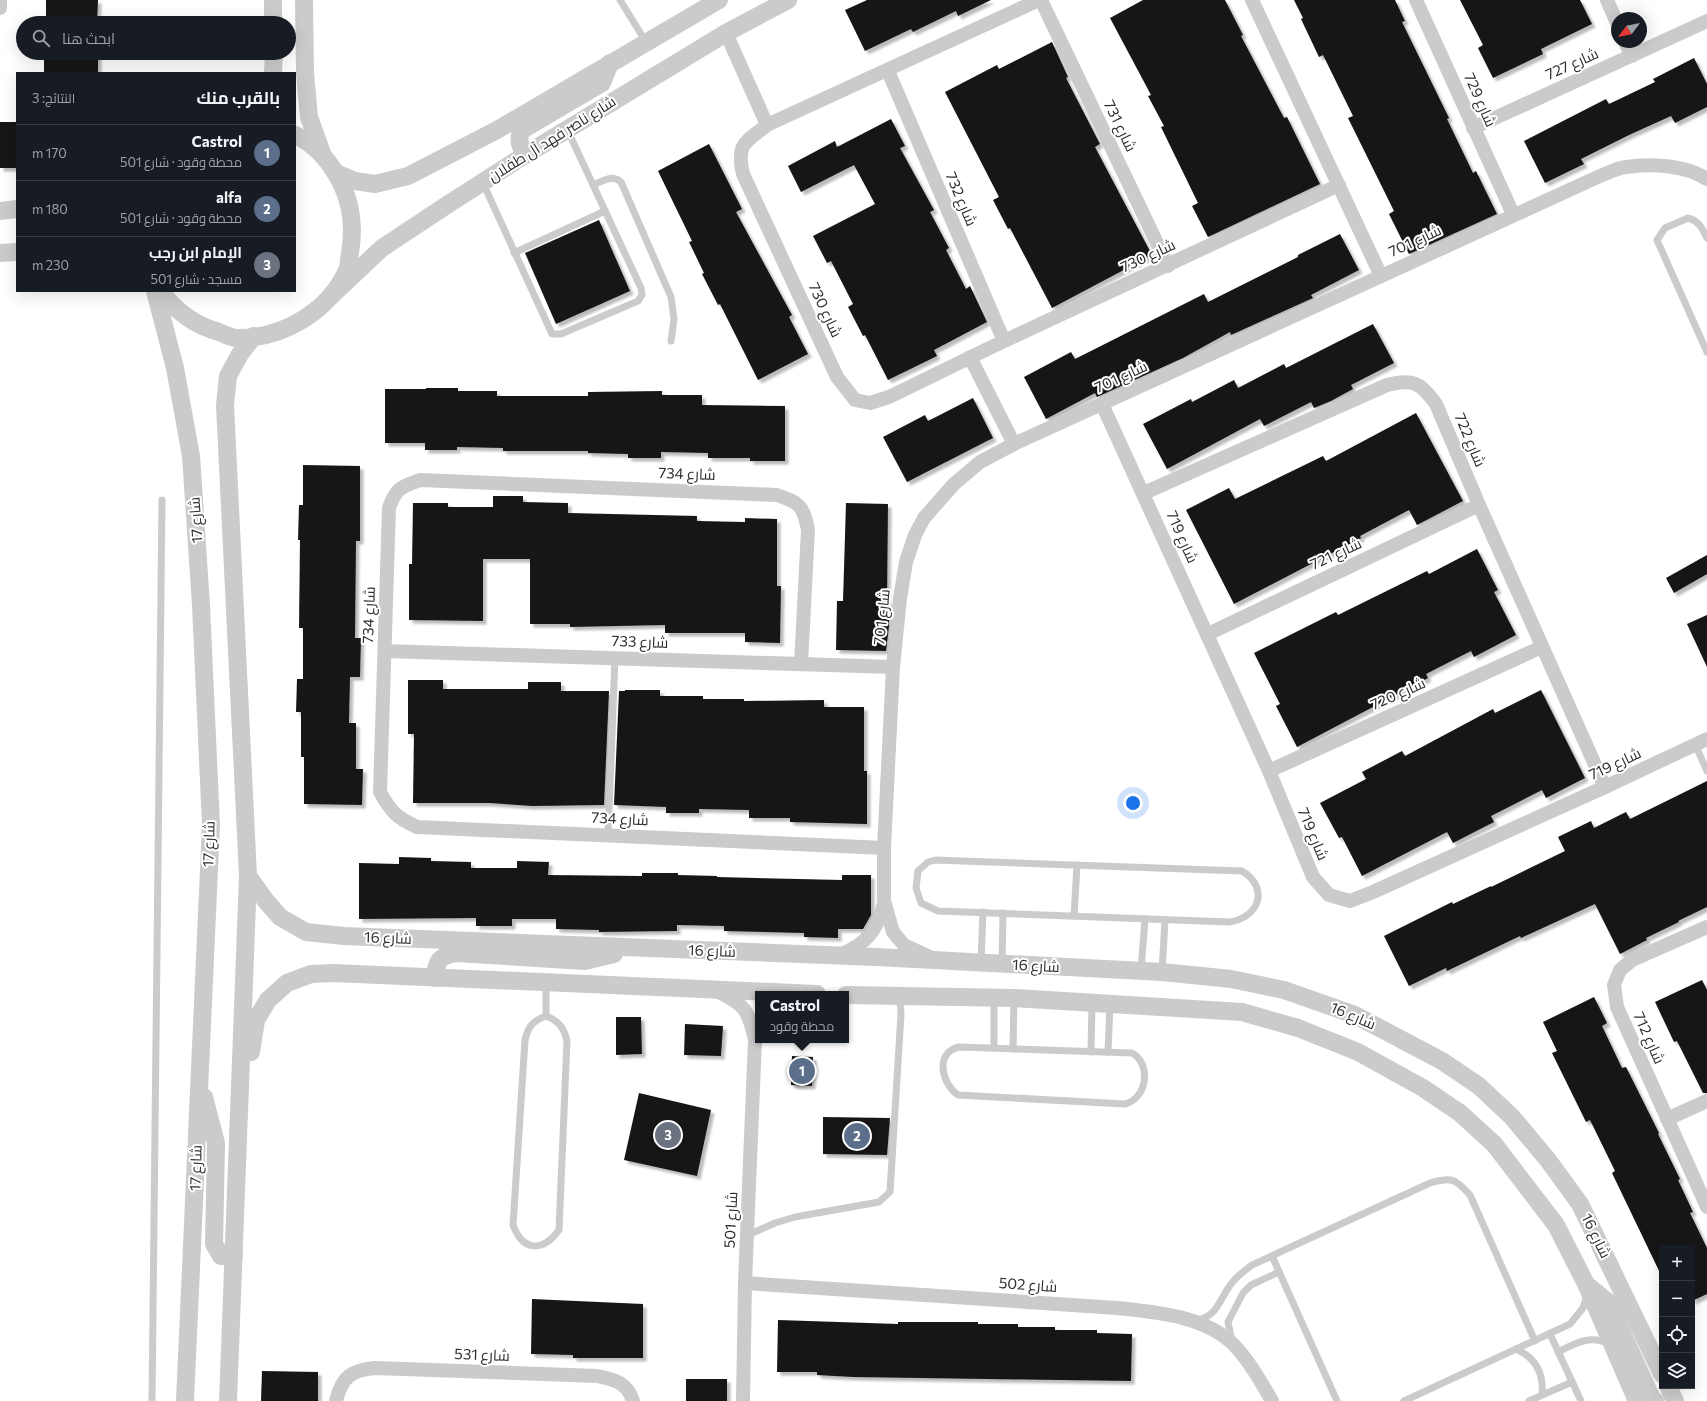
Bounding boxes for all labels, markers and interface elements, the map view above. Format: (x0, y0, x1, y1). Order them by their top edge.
north arrow (1611, 12, 1647, 48)
search box (16, 16, 296, 60)
icon: search (30, 27, 52, 49)
text: ابحث هنا (62, 29, 115, 47)
street label: شارع 727 (1542, 43, 1602, 85)
street label: شارع 729 (1458, 70, 1501, 131)
text: بالقرب منك (197, 87, 280, 108)
text: النتائج: 3 (32, 90, 75, 106)
street label: شارع ناصر فهد آل طفلان (484, 92, 620, 187)
street label: شارع 731 (1098, 97, 1141, 155)
text: Castrol (192, 132, 242, 150)
text: 170 m (32, 145, 67, 161)
text: 1 (264, 145, 270, 161)
text: محطة وقود · شارع 501 (120, 154, 242, 170)
street label: شارع 732 (940, 169, 981, 229)
text: alfa (216, 188, 242, 206)
text: 180 m (32, 201, 68, 217)
text: 2 (263, 201, 271, 217)
text: محطة وقود · شارع 501 (120, 210, 242, 226)
street label: شارع 701 (1385, 220, 1445, 263)
street label: شارع 730 (1117, 235, 1179, 278)
text: الإمام ابن رجب (149, 243, 242, 261)
text: 230 m (32, 257, 69, 273)
text: 3 (263, 257, 271, 273)
text: مسجد · شارع 501 (150, 271, 242, 287)
street label: شارع 730 (803, 279, 846, 341)
street label: شارع 701 (1091, 356, 1151, 399)
street label: شارع 722 (1449, 410, 1490, 470)
street label: شارع 734 (658, 463, 716, 486)
street label: شارع 17 (184, 496, 209, 544)
street label: شارع 719 (1161, 508, 1202, 567)
street label: شارع 721 (1307, 533, 1365, 576)
street label: شارع 734 (358, 586, 381, 644)
street label: شارع 701 (869, 588, 896, 646)
street label: شارع 733 (611, 631, 669, 654)
street label: شارع 720 (1367, 673, 1429, 716)
street label: شارع 719 (1586, 743, 1645, 786)
your location (1123, 793, 1143, 813)
street label: شارع 719 (1292, 805, 1333, 864)
street label: شارع 734 (591, 808, 649, 831)
street label: شارع 17 (198, 821, 221, 868)
street label: شارع 16 (364, 927, 412, 950)
street label: شارع 16 (688, 940, 736, 963)
street label: شارع 16 (1012, 955, 1060, 978)
popup (755, 991, 849, 1043)
text: Castrol (770, 996, 820, 1014)
street label: شارع 16 (1327, 998, 1379, 1035)
street label: شارع 712 (1628, 1009, 1669, 1067)
text: محطة وقود (770, 1018, 834, 1034)
pin: 1 (789, 1056, 815, 1086)
pin: 3 (655, 1120, 681, 1150)
pin: 2 (844, 1121, 870, 1151)
street label: شارع 17 (185, 1145, 208, 1192)
street label: شارع 501 (720, 1191, 743, 1249)
street label: شارع 16 (1576, 1210, 1615, 1262)
map controls (1659, 1245, 1695, 1389)
button: + (1659, 1245, 1695, 1281)
street label: شارع 502 (998, 1273, 1058, 1298)
button: − (1659, 1281, 1695, 1317)
button: locate (1659, 1317, 1695, 1353)
street label: شارع 531 (454, 1344, 510, 1367)
button: layers (1659, 1353, 1695, 1389)

